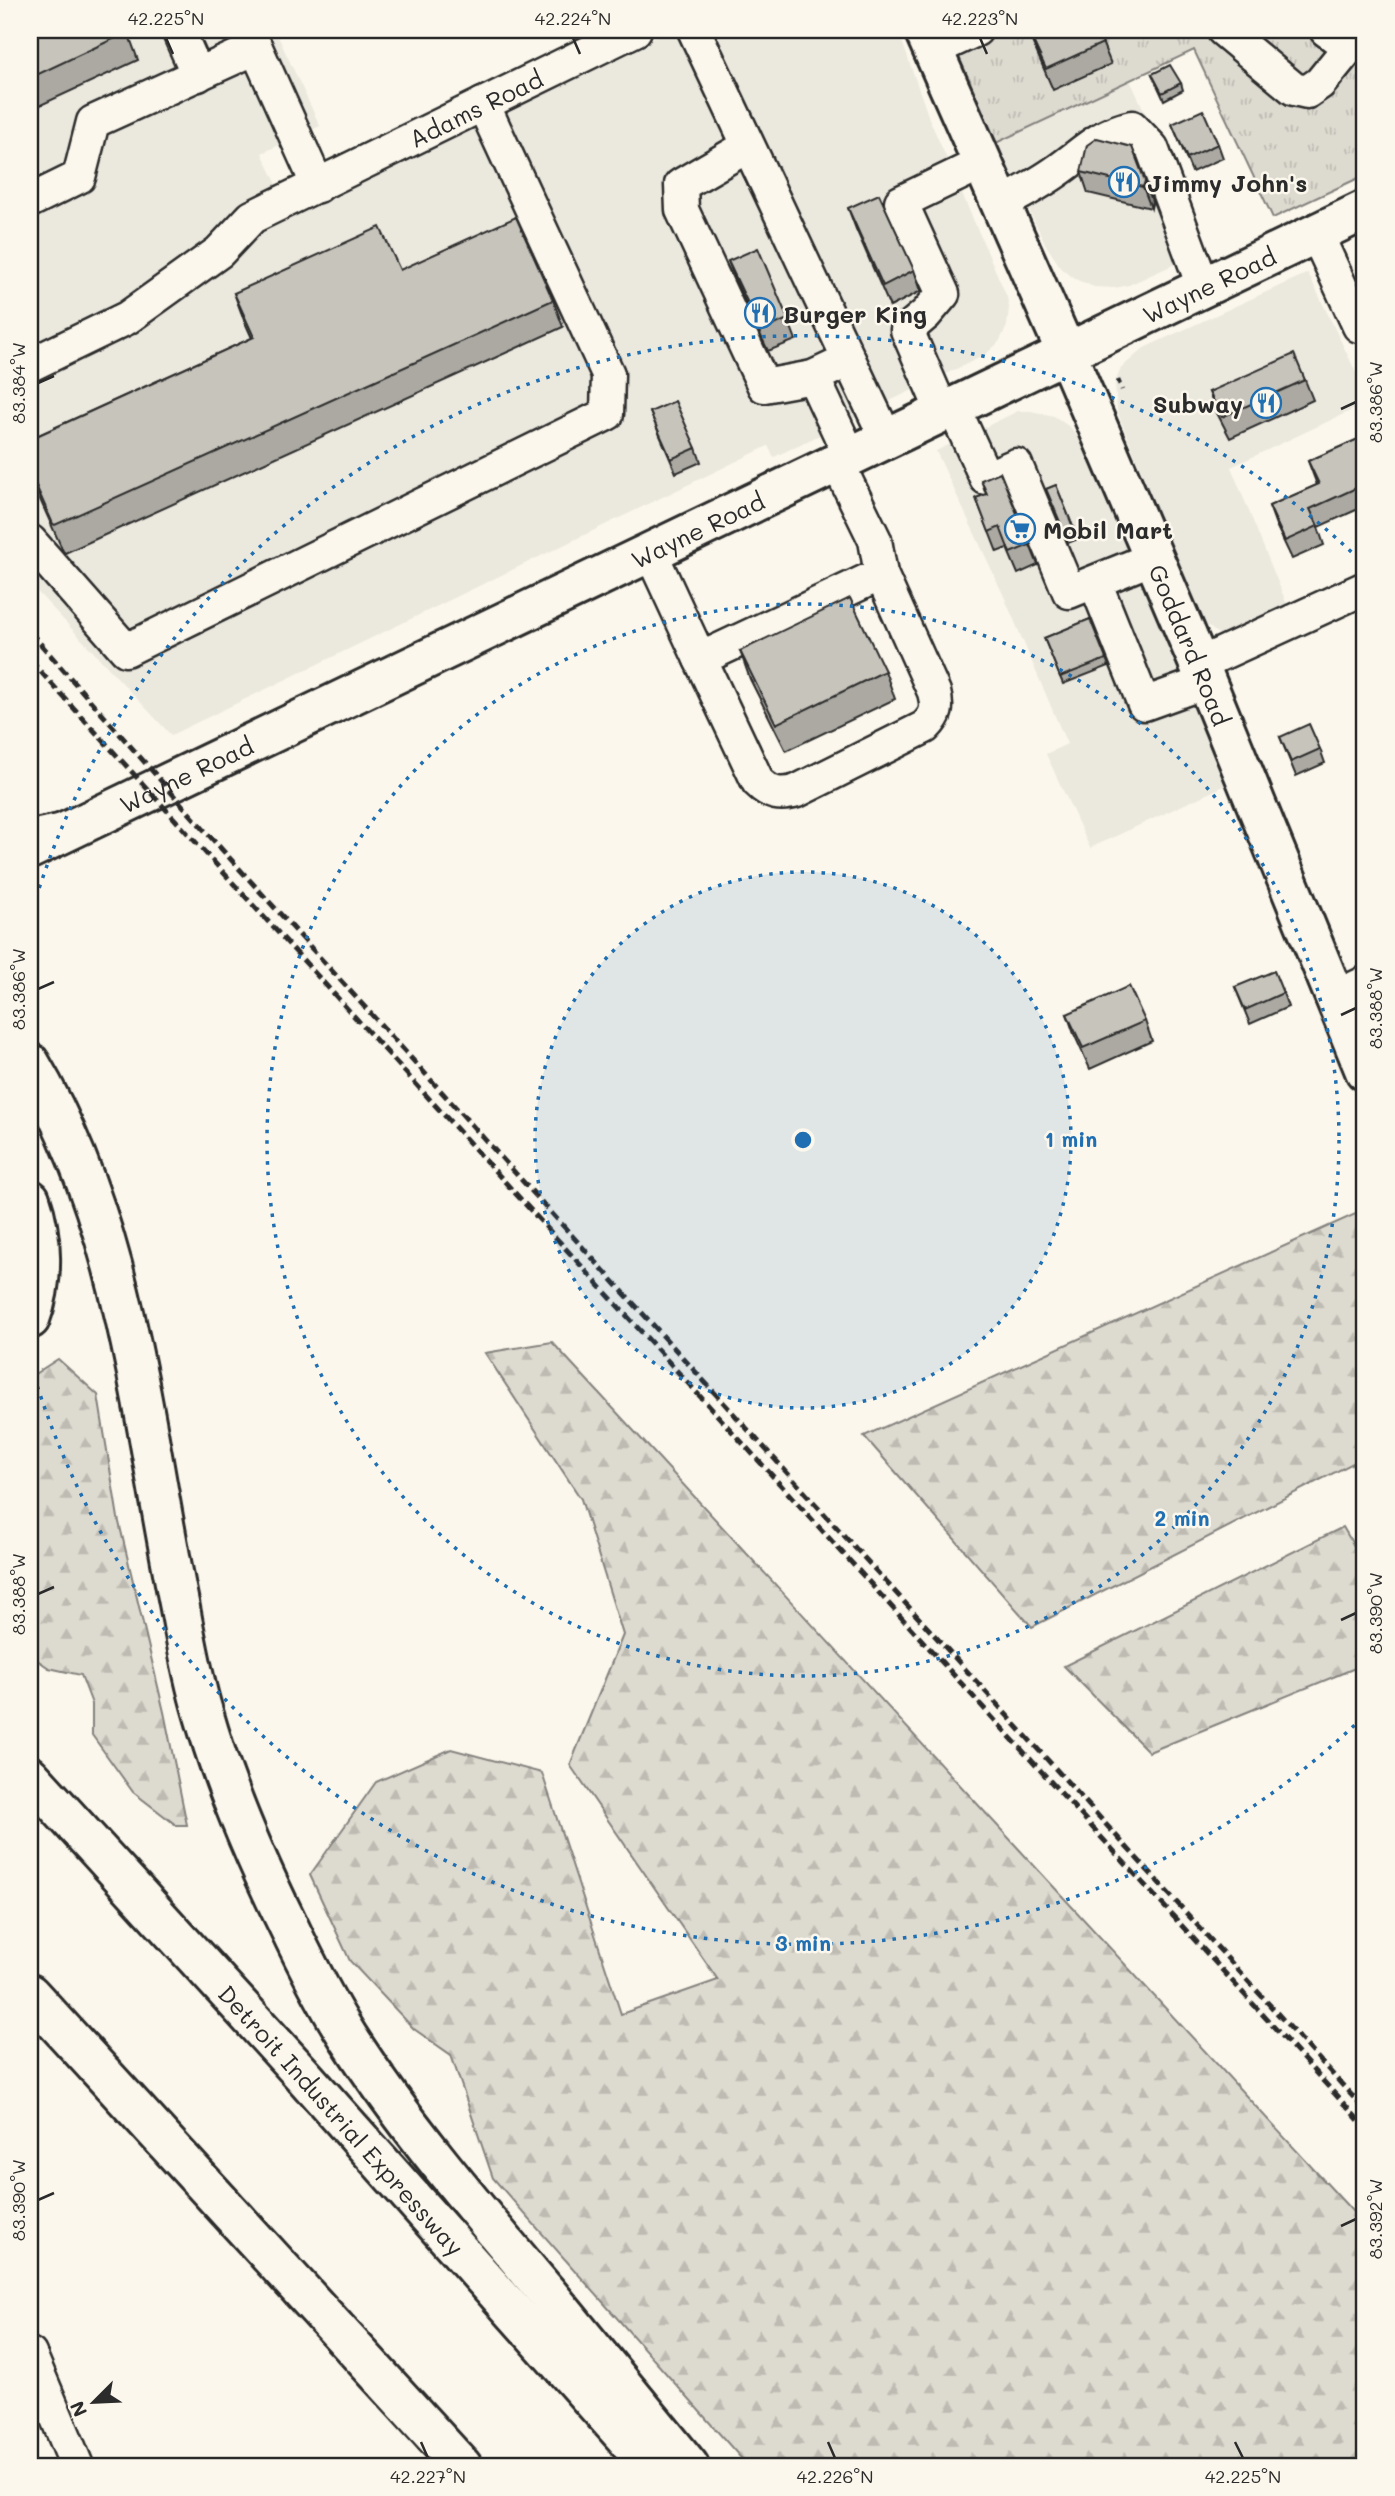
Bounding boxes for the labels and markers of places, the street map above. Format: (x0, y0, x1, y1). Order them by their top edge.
restaurant icon: Jimmy John's (1107, 165, 1141, 199)
place label: Jimmy John's (1147, 167, 1307, 198)
restaurant icon: Burger King (743, 296, 777, 330)
place label: Burger King (783, 298, 927, 329)
restaurant icon: Subway (1249, 386, 1283, 420)
place label: Subway (1153, 388, 1243, 419)
supermarket icon: Mobil Mart (1003, 512, 1037, 546)
place label: Mobil Mart (1043, 514, 1173, 545)
centre of rings (791, 1128, 815, 1152)

